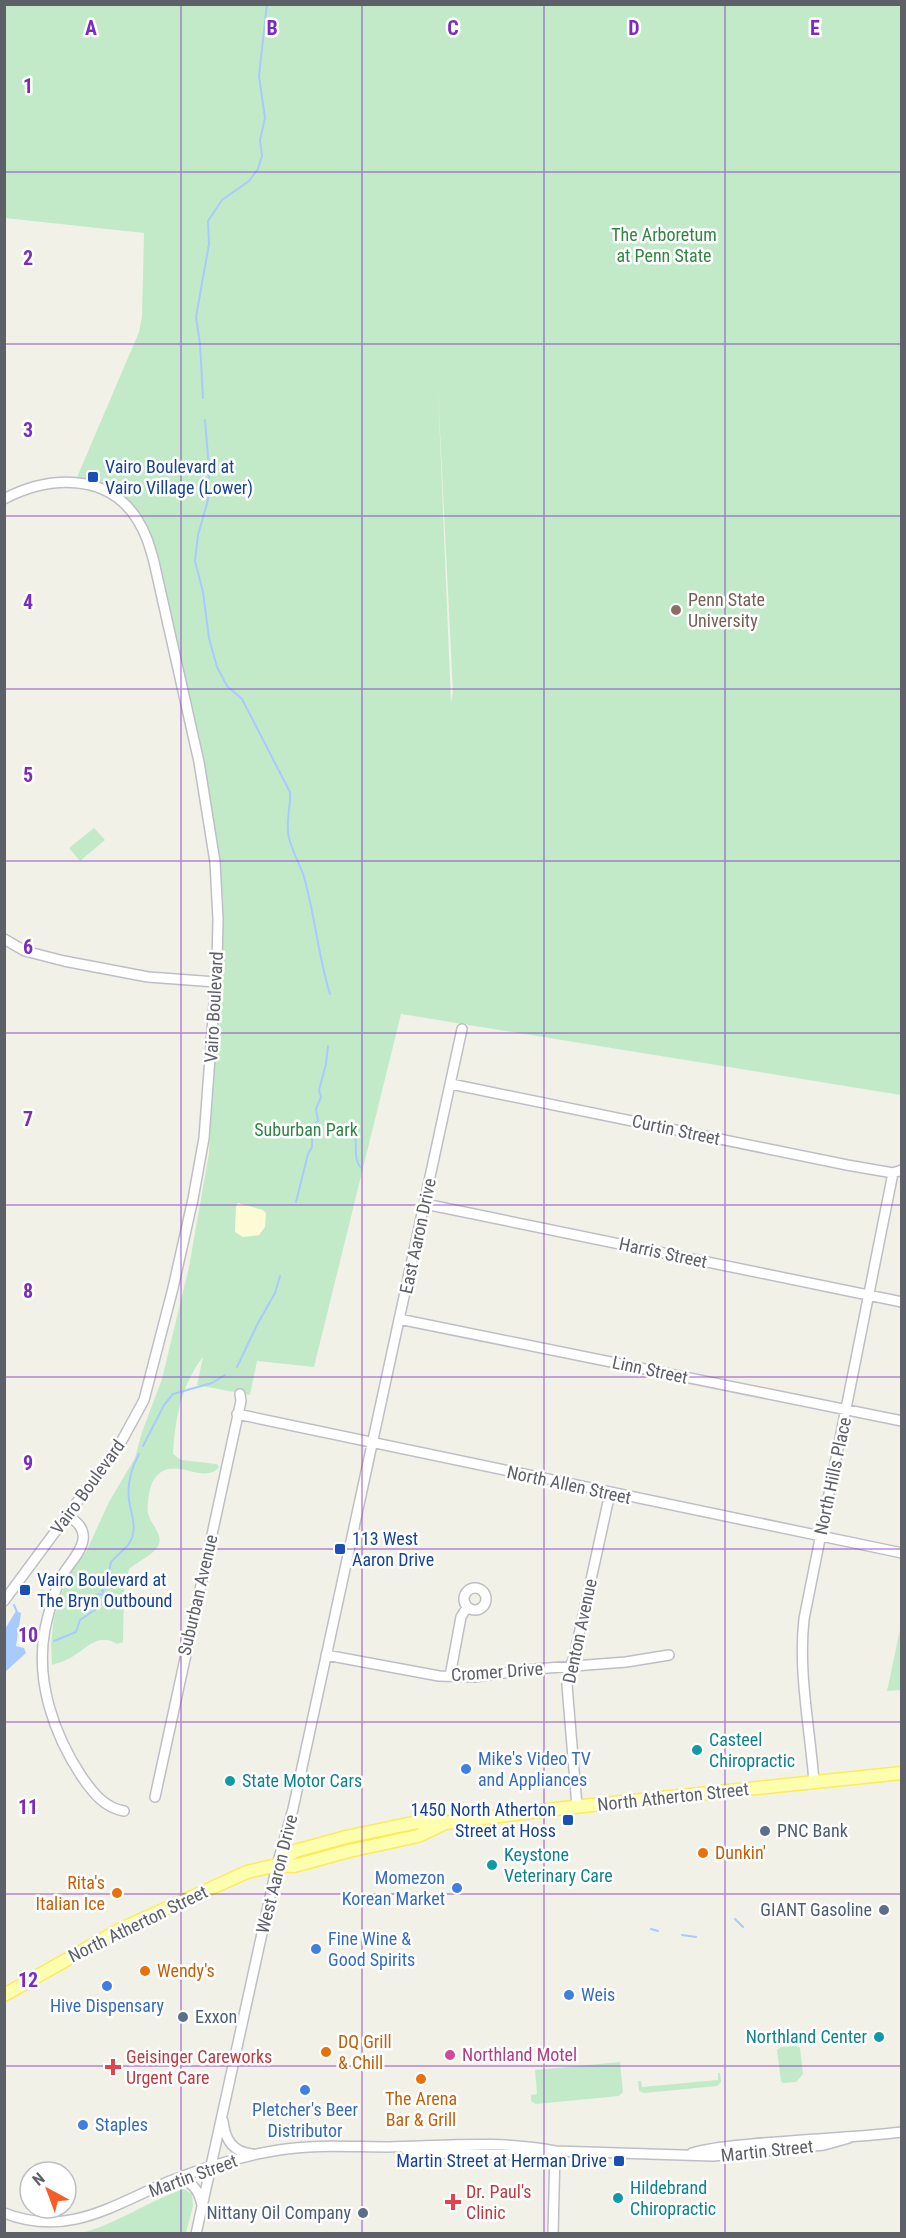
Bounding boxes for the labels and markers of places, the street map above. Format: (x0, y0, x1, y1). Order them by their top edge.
place label: Vairo Boulevard at Vairo Village (Lower) (105, 456, 253, 499)
marker: Vairo Boulevard at Vairo Village (Lower) (86, 470, 100, 484)
place label: Penn State University (688, 589, 765, 631)
marker: Penn State University (669, 603, 683, 617)
place label: 113 West Aaron Drive (352, 1528, 434, 1570)
marker: 113 West Aaron Drive (333, 1542, 347, 1556)
place label: Vairo Boulevard at The Bryn Outbound (37, 1569, 173, 1611)
marker: Vairo Boulevard at The Bryn Outbound (18, 1583, 32, 1597)
place label: Casteel Chiropractic (709, 1729, 795, 1771)
marker: Casteel Chiropractic (690, 1743, 704, 1757)
place label: Mike's Video TV and Appliances (478, 1748, 591, 1790)
marker: Mike's Video TV and Appliances (459, 1762, 473, 1776)
place label: State Motor Cars (242, 1770, 362, 1791)
marker: State Motor Cars (223, 1774, 237, 1788)
place label: 1450 North Atherton Street at Hoss (411, 1799, 556, 1841)
marker: 1450 North Atherton Street at Hoss (561, 1813, 575, 1827)
place label: PNC Bank (777, 1820, 848, 1841)
marker: PNC Bank (758, 1824, 772, 1838)
place label: Dunkin' (715, 1842, 766, 1863)
place label: Keystone Veterinary Care (504, 1844, 613, 1886)
marker: Dunkin' (696, 1846, 710, 1860)
marker: Keystone Veterinary Care (485, 1858, 499, 1872)
place label: Momezon Korean Market (342, 1867, 445, 1909)
place label: Rita's Italian Ice (36, 1872, 105, 1914)
marker: Momezon Korean Market (450, 1881, 464, 1895)
marker: Rita's Italian Ice (110, 1886, 124, 1900)
place label: GIANT Gasoline (760, 1899, 872, 1920)
marker: GIANT Gasoline (877, 1903, 891, 1917)
place label: Fine Wine & Good Spirits (328, 1928, 415, 1970)
marker: Fine Wine & Good Spirits (309, 1942, 323, 1956)
place label: Wendy's (157, 1960, 215, 1981)
marker: Wendy's (138, 1964, 152, 1978)
marker: Hive Dispensary (100, 1979, 114, 1993)
place label: Weis (581, 1984, 615, 2005)
marker: Weis (562, 1988, 576, 2002)
place label: Hive Dispensary (50, 1995, 165, 2016)
place label: Exxon (195, 2006, 237, 2027)
marker: Exxon (176, 2010, 190, 2024)
place label: Northland Center (746, 2026, 868, 2047)
marker: Northland Center (872, 2030, 886, 2044)
place label: DQ Grill & Chill (338, 2031, 392, 2073)
place label: Northland Motel (462, 2044, 577, 2065)
marker: DQ Grill & Chill (319, 2045, 333, 2059)
place label: Geisinger Careworks Urgent Care (126, 2046, 272, 2088)
marker: Northland Motel (443, 2048, 457, 2062)
marker: Geisinger Careworks Urgent Care (104, 2058, 122, 2076)
marker: The Arena Bar & Grill (414, 2072, 428, 2086)
marker: Pletcher's Beer Distributor (298, 2083, 312, 2097)
place label: The Arena Bar & Grill (385, 2088, 457, 2130)
place label: Pletcher's Beer Distributor (252, 2099, 358, 2141)
place label: Staples (95, 2114, 148, 2135)
marker: Staples (76, 2118, 90, 2132)
place label: Martin Street at Herman Drive (396, 2150, 607, 2171)
marker: Martin Street at Herman Drive (612, 2154, 626, 2168)
place label: Hildebrand Chiropractic (630, 2177, 716, 2219)
place label: Dr. Paul's Clinic (466, 2181, 532, 2223)
marker: Hildebrand Chiropractic (611, 2191, 625, 2205)
marker: Dr. Paul's Clinic (444, 2193, 462, 2211)
place label: Nittany Oil Company (206, 2202, 352, 2223)
marker: Nittany Oil Company (356, 2206, 370, 2220)

